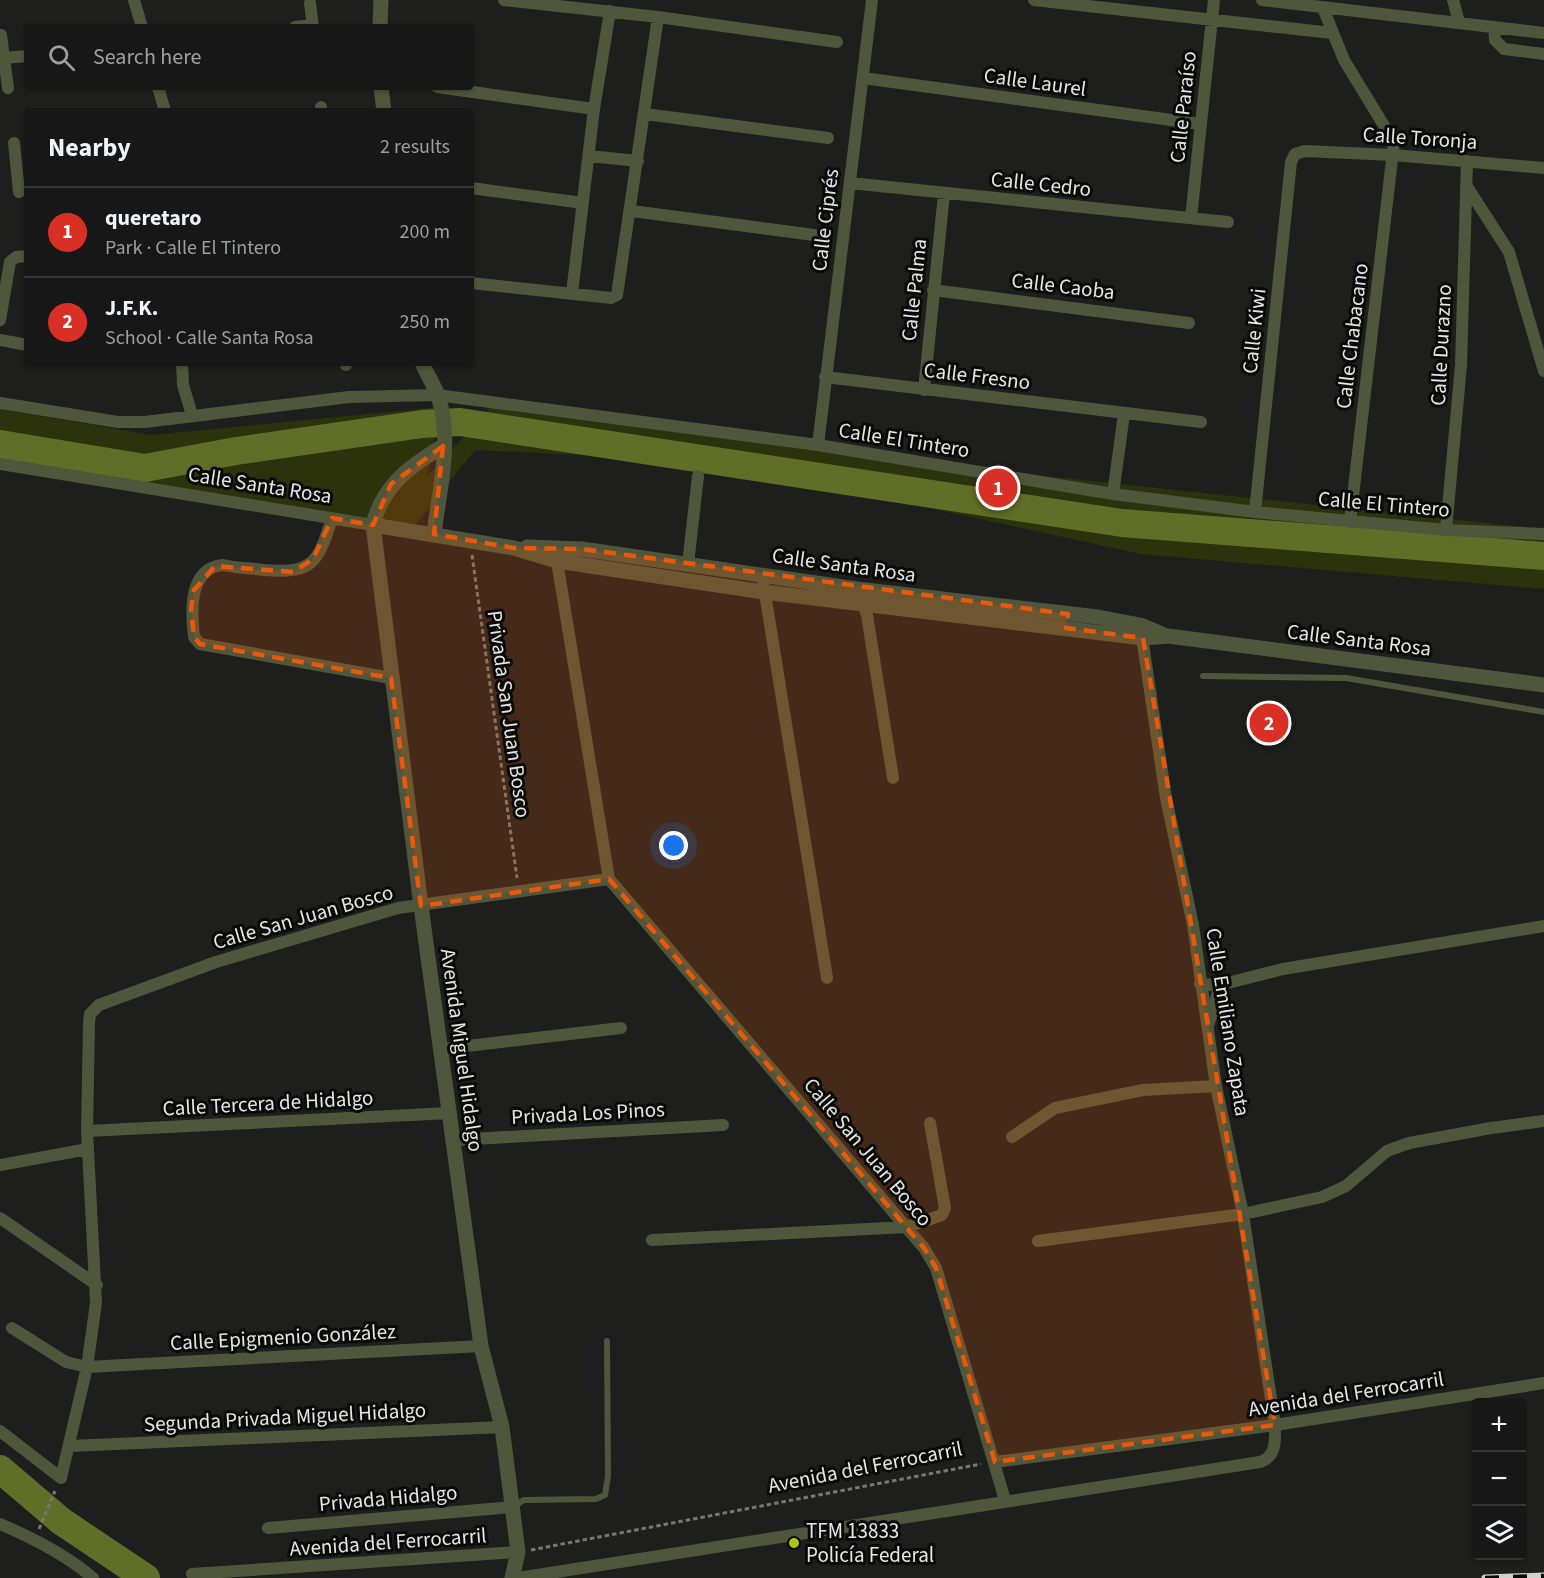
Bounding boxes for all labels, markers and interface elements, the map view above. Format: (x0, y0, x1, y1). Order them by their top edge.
search box (24, 24, 474, 90)
icon: search (45, 41, 78, 74)
text: Search here (93, 41, 201, 73)
street label: Calle Paraíso (1162, 50, 1204, 164)
street label: Calle Laurel (982, 60, 1088, 104)
street label: Calle Toronja (1362, 119, 1478, 157)
text: Nearby (48, 129, 131, 166)
text: 2 results (380, 133, 450, 161)
street label: Calle Cedro (989, 164, 1093, 204)
street label: Calle Ciprés (804, 167, 846, 273)
text: queretaro (105, 202, 202, 234)
text: 1 (62, 218, 73, 246)
text: 200 m (400, 218, 450, 246)
text: Park · Calle El Tintero (105, 234, 281, 262)
street label: Calle Palma (894, 237, 934, 343)
street label: Calle Chabacano (1328, 261, 1376, 411)
street label: Calle Caoba (1010, 265, 1116, 307)
street label: Calle Durazno (1423, 284, 1459, 406)
street label: Calle Kiwi (1235, 287, 1273, 375)
text: J.F.K. (105, 292, 158, 324)
text: 2 (62, 308, 73, 336)
text: 250 m (400, 308, 450, 336)
text: School · Calle Santa Rosa (105, 324, 314, 352)
street label: Calle Fresno (922, 355, 1032, 397)
street label: Calle El Tintero (836, 415, 972, 465)
street label: Calle Santa Rosa (186, 459, 334, 511)
pin: 1 (978, 466, 1018, 510)
street label: Calle El Tintero (1317, 483, 1451, 525)
street label: Calle Santa Rosa (770, 540, 918, 590)
street label: Privada San Juan Bosco (480, 608, 538, 820)
street label: Calle Santa Rosa (1285, 616, 1433, 664)
pin: 2 (1250, 700, 1288, 746)
your location (659, 831, 688, 860)
street label: Calle San Juan Bosco (209, 877, 397, 957)
street label: Calle Emiliano Zapata (1198, 926, 1258, 1118)
street label: Avenida Miguel Hidalgo (433, 946, 491, 1154)
street label: Calle San Juan Bosco (797, 1071, 939, 1233)
street label: Calle Tercera de Hidalgo (162, 1083, 374, 1123)
street label: Privada Los Pinos (510, 1094, 666, 1132)
street label: Calle Epigmenio González (169, 1316, 397, 1358)
street label: Avenida del Ferrocarril (1246, 1364, 1446, 1424)
street label: Segunda Privada Miguel Hidalgo (143, 1395, 427, 1439)
map controls (1472, 1398, 1526, 1560)
button: + (1472, 1398, 1526, 1452)
street label: Avenida del Ferrocarril (765, 1433, 965, 1501)
button: − (1472, 1452, 1526, 1506)
street label: Privada Hidalgo (318, 1477, 458, 1519)
button: layers (1472, 1506, 1526, 1560)
place label: TFM 13833 Policía Federal (806, 1516, 934, 1570)
street label: Avenida del Ferrocarril (288, 1520, 488, 1564)
marker: TFM 13833 Policía Federal (787, 1536, 801, 1550)

